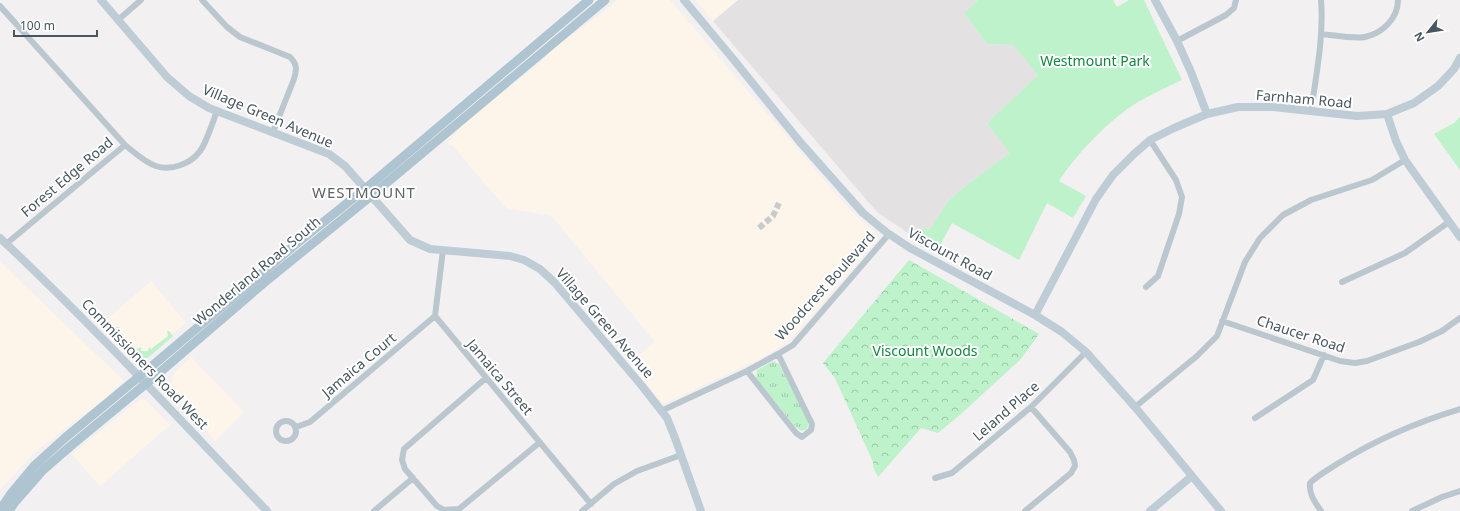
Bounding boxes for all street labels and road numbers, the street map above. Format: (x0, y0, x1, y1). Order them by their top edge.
street label: Village Green Avenue (200, 79, 337, 152)
street label: Farnham Road (1255, 85, 1353, 112)
street label: Forest Edge Road (17, 132, 117, 221)
street label: Wonderland Road South (189, 212, 324, 329)
street label: Viscount Road (905, 223, 996, 285)
street label: Woodcrest Boulevard (771, 227, 879, 344)
street label: Village Green Avenue (552, 264, 659, 382)
street label: Commissioners Road West (78, 294, 213, 433)
street label: Chaucer Road (1255, 310, 1348, 357)
street label: Jamaica Court (316, 328, 400, 403)
street label: Jamaica Street (462, 333, 538, 419)
street label: Leland Place (968, 376, 1043, 445)

